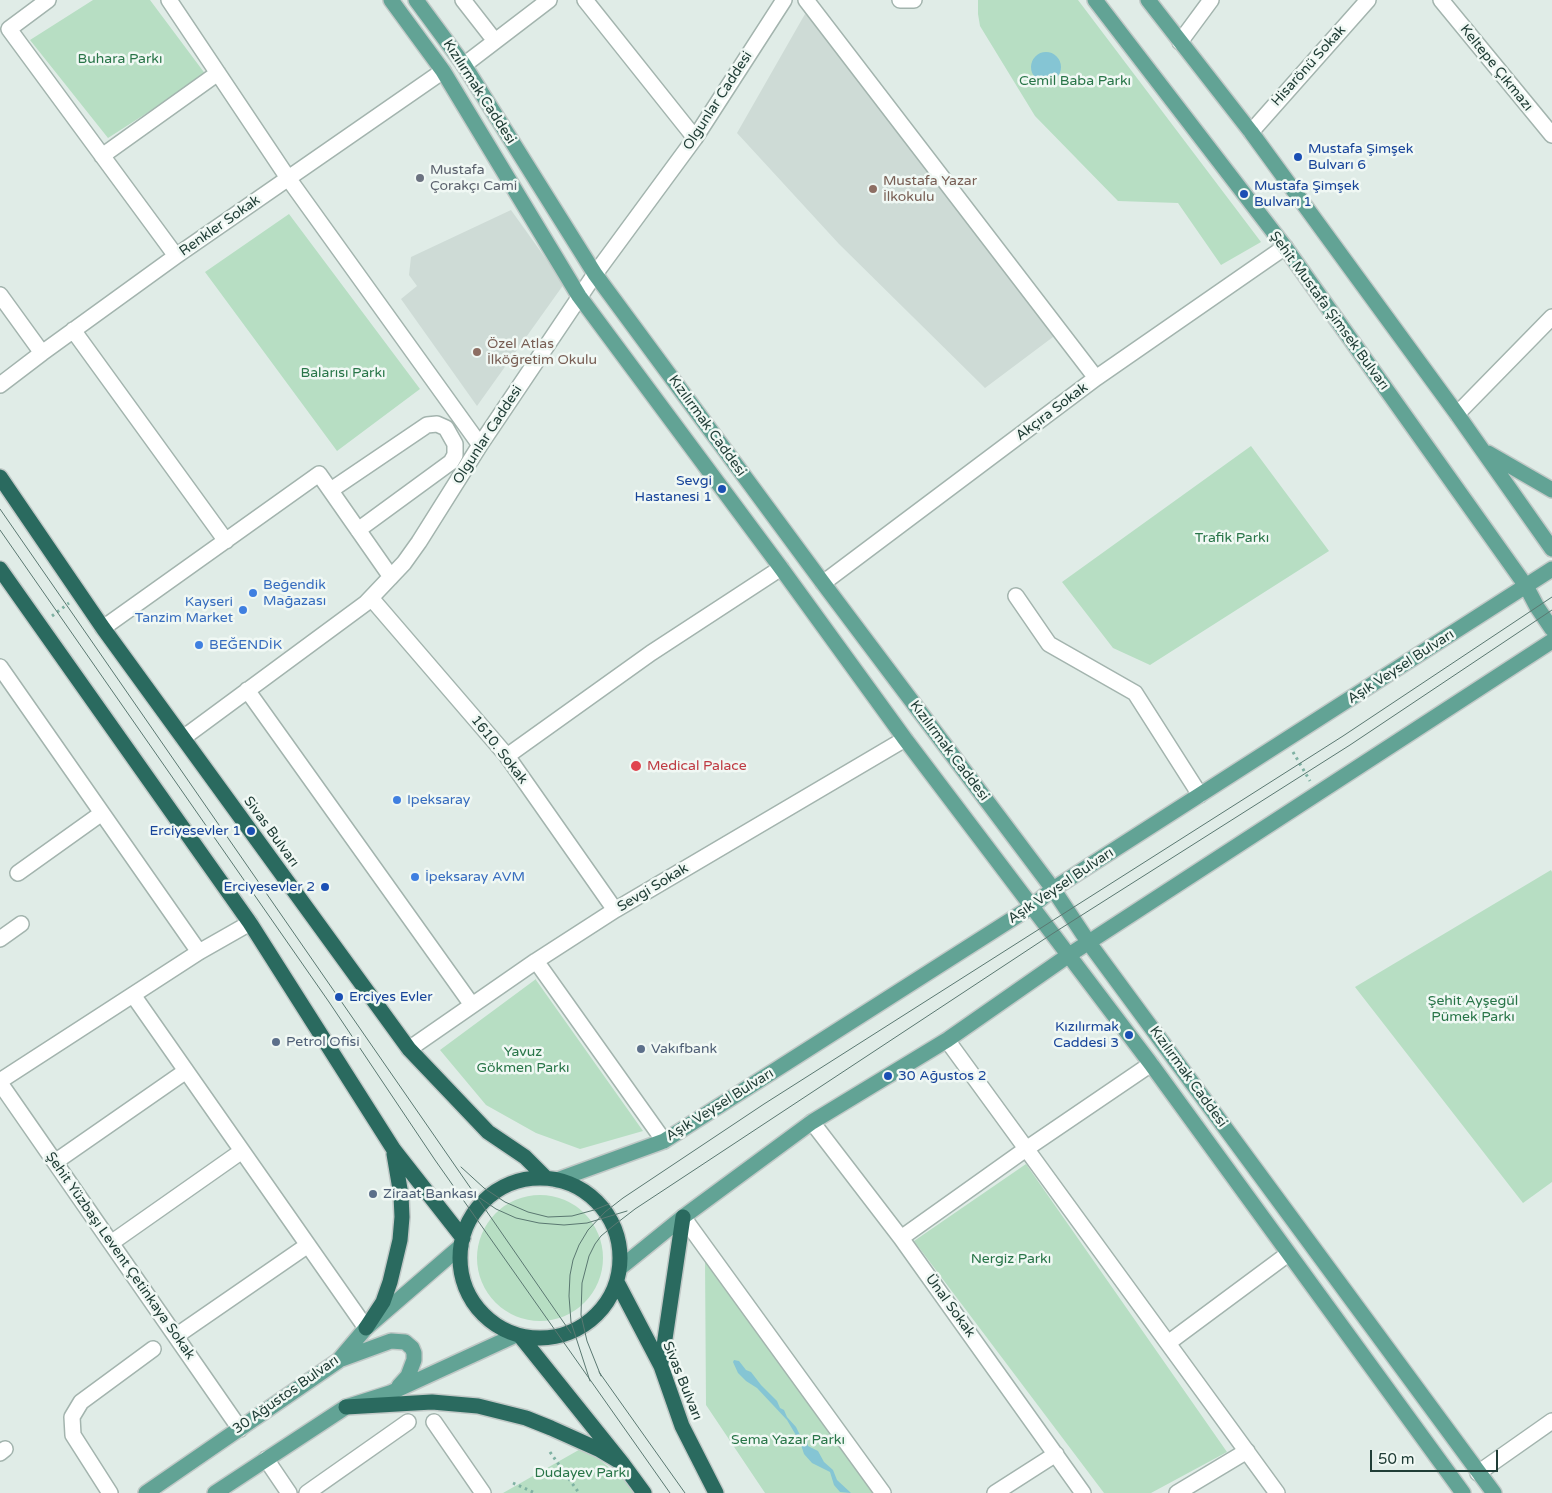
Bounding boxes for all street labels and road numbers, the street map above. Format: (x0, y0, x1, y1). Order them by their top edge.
street label: Keltepe Çıkmazı (1456, 21, 1536, 115)
street label: Hisarönü Sokak (1268, 22, 1350, 110)
street label: Kızılırmak Caddesi (439, 37, 519, 147)
street label: Olgunlar Caddesi (680, 48, 756, 154)
street label: Renkler Sokak (176, 192, 264, 260)
street label: Şehit Mustafa Şimsek Bulvarı (1266, 228, 1392, 394)
street label: Kızılırmak Caddesi (665, 372, 749, 480)
street label: Akçıra Sokak (1013, 379, 1091, 445)
street label: Olgunlar Caddesi (450, 382, 526, 488)
street label: Aşık Veysel Bulvarı (1345, 626, 1457, 708)
street label: Kızılırmak Caddesi (906, 698, 992, 804)
street label: 1610. Sokak (467, 712, 531, 788)
street label: Sivas Bulvarı (240, 793, 302, 871)
street label: Aşık Veysel Bulvarı (1005, 844, 1117, 928)
street label: Sevgi Sokak (614, 860, 692, 916)
street label: Kızılırmak Caddesi (1146, 1023, 1230, 1131)
street label: Aşık Veysel Bulvarı (663, 1065, 777, 1145)
street label: Şehit Yüzbaşı Levent Çetinkaya Sokak (42, 1149, 198, 1363)
street label: Ünal Sokak (921, 1271, 979, 1341)
street label: Sivas Bulvarı (659, 1339, 705, 1423)
street label: 30 Ağustos Bulvarı (230, 1352, 342, 1438)

